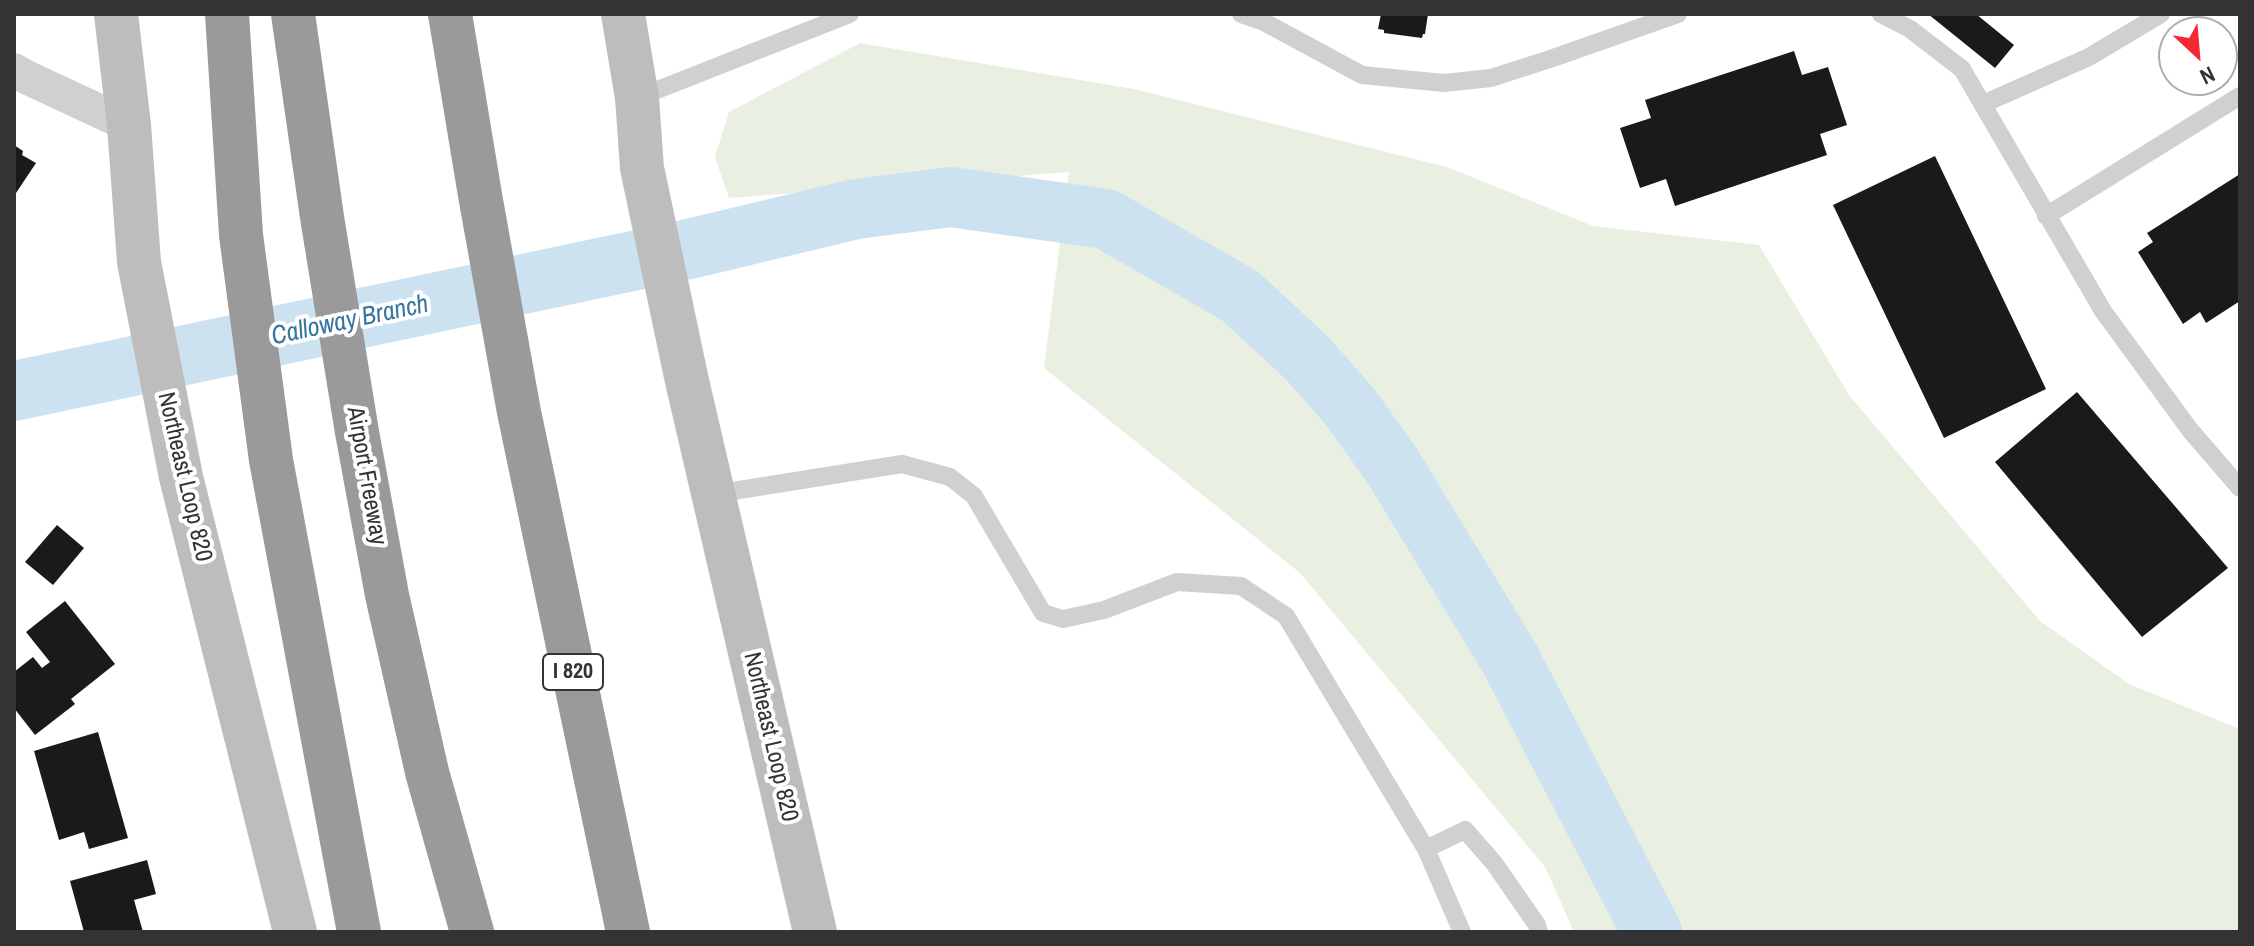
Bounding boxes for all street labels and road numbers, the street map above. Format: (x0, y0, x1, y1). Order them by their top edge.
street label: Northeast Loop 820 (151, 390, 217, 564)
street label: Airport Freeway (340, 405, 392, 547)
street label: Northeast Loop 820 (737, 650, 803, 824)
road number: I 820 (543, 654, 603, 690)

